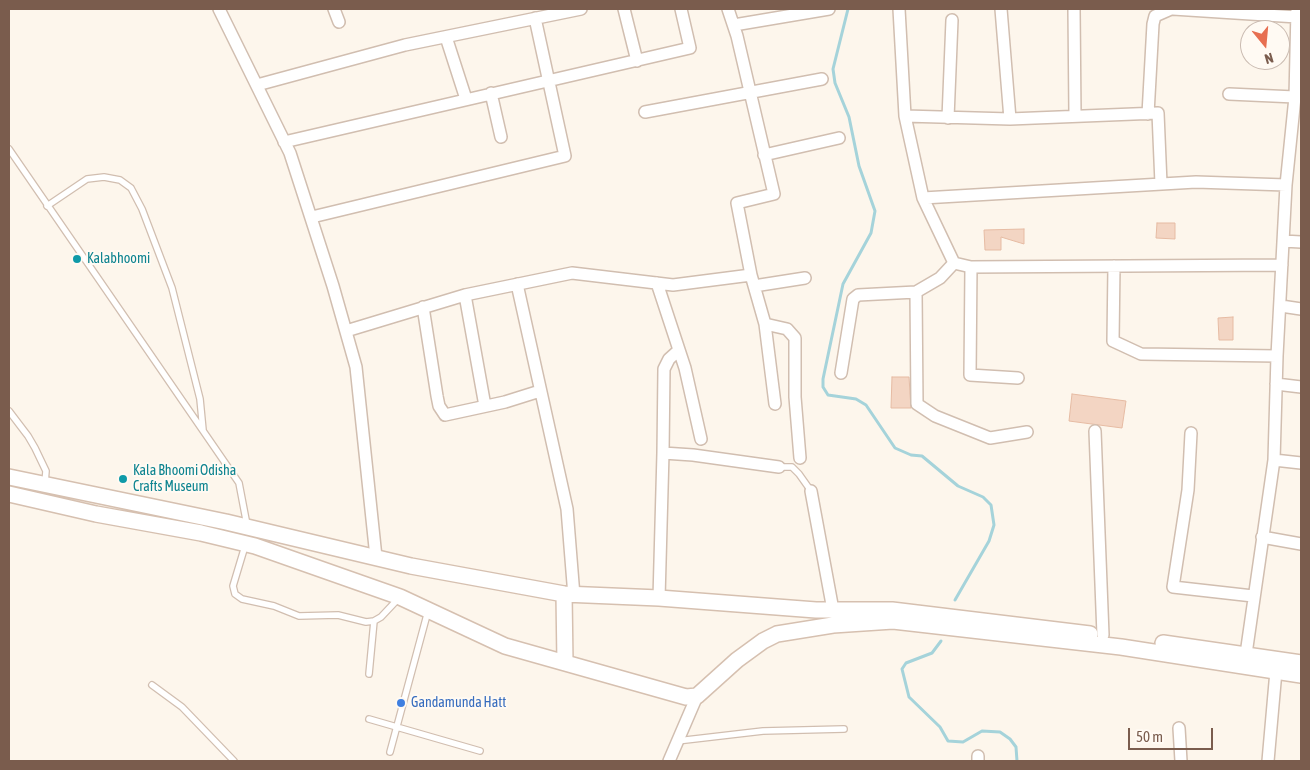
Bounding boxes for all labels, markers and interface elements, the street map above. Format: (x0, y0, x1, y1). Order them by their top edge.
north arrow (1240, 20, 1290, 70)
text: N (1263, 50, 1275, 67)
place label: Kalabhoomi (87, 251, 150, 267)
marker: Kalabhoomi (71, 253, 83, 265)
place label: Kala Bhoomi Odisha Crafts Museum (133, 463, 236, 496)
marker: Kala Bhoomi Odisha Crafts Museum (117, 473, 129, 485)
place label: Gandamunda Hatt (411, 695, 506, 711)
marker: Gandamunda Hatt (395, 697, 407, 709)
scale bar (1130, 718, 1215, 750)
text: 50 m (1136, 728, 1163, 745)

